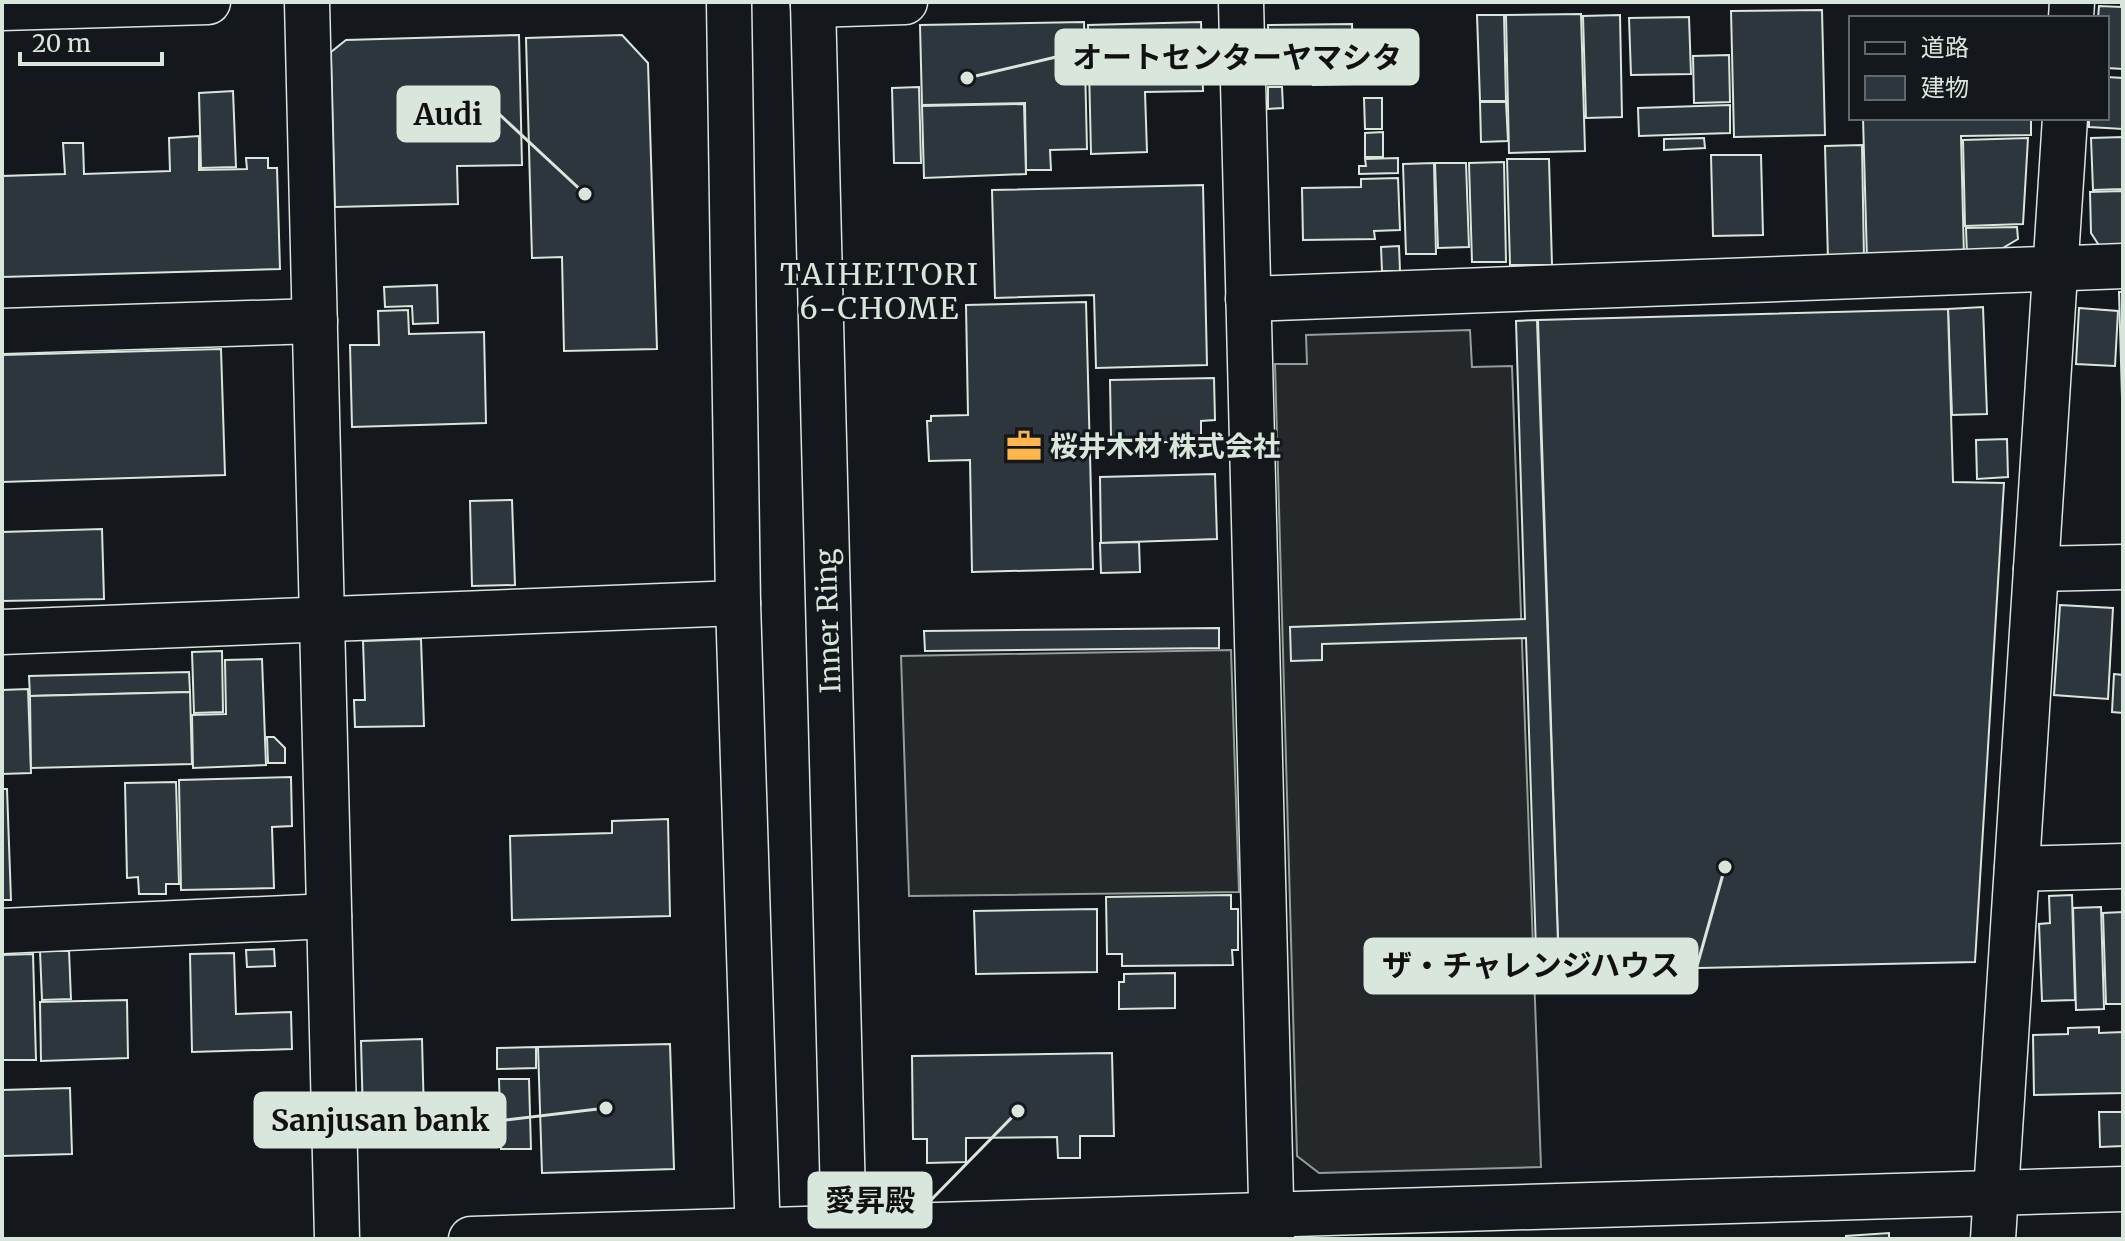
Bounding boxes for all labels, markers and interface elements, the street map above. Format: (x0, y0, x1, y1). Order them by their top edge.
scale bar (20, 16, 162, 66)
legend (1849, 16, 2109, 120)
text: 20 m (32, 28, 91, 59)
callout: オートセンターヤマシタ (1056, 30, 1418, 84)
text: 道路 (1921, 32, 1969, 63)
text: オートセンターヤマシタ (1072, 38, 1402, 76)
text: 建物 (1921, 72, 1969, 103)
callout: Audi (398, 87, 499, 141)
text: Audi (413, 95, 482, 133)
district label: TAIHEITORI 6-CHOME (780, 255, 980, 327)
office icon: 桜井木材 株式会社 (1005, 427, 1043, 465)
place label: 桜井木材 株式会社 (1050, 428, 1281, 464)
street label: Inner Ring (807, 548, 849, 694)
callout: ザ・チャレンジハウス (1365, 939, 1697, 993)
text: ザ・チャレンジハウス (1382, 946, 1680, 984)
callout: Sanjusan bank (255, 1093, 505, 1147)
text: Sanjusan bank (271, 1101, 490, 1139)
callout: 愛昇殿 (809, 1173, 931, 1227)
text: 愛昇殿 (825, 1181, 915, 1219)

